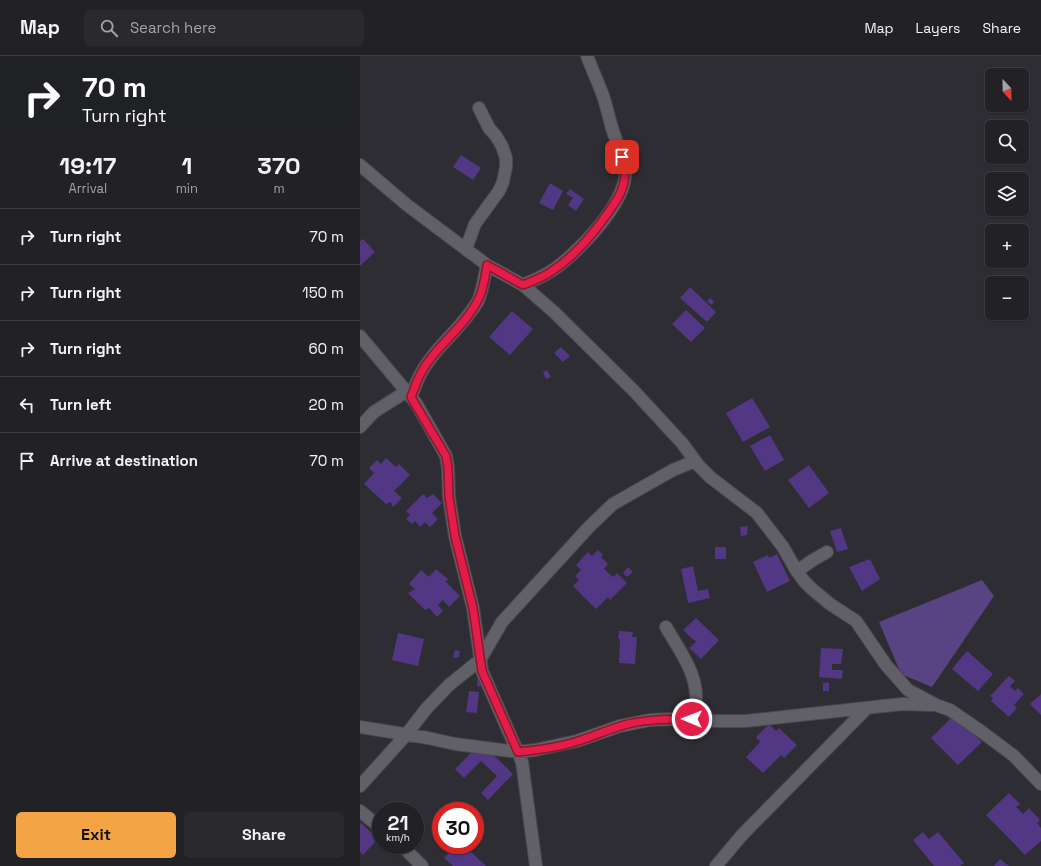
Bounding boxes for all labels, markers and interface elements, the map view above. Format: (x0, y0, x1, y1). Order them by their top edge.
search box (84, 10, 364, 46)
text: Map (20, 15, 60, 40)
icon: search (98, 17, 120, 39)
text: Search here (130, 18, 216, 37)
text: Map (864, 19, 894, 37)
text: Layers (916, 19, 960, 37)
text: Share (982, 19, 1021, 37)
north arrow (985, 68, 1029, 112)
map controls (985, 68, 1029, 320)
text: 70 m (82, 69, 147, 105)
icon: right (16, 72, 68, 124)
text: Turn right (82, 104, 166, 127)
button: search (985, 120, 1029, 164)
pin (605, 140, 639, 174)
icon: arrive (611, 146, 633, 168)
text: 19:17 (59, 150, 116, 181)
text: 1 (181, 150, 192, 181)
text: 370 (257, 150, 301, 181)
button: layers (985, 172, 1029, 216)
text: Arrival (68, 180, 107, 197)
text: min (176, 180, 198, 197)
text: m (273, 180, 285, 197)
button: + (985, 224, 1029, 268)
icon: right (16, 226, 38, 248)
text: Turn right (50, 227, 121, 246)
text: 70 m (309, 227, 344, 246)
button: − (985, 276, 1029, 320)
icon: right (16, 282, 38, 304)
text: Turn right (50, 283, 121, 302)
text: 150 m (302, 283, 344, 302)
icon: right (16, 338, 38, 360)
text: Turn right (50, 339, 121, 358)
text: 60 m (308, 339, 344, 358)
icon: left (16, 394, 38, 416)
text: Turn left (50, 395, 112, 414)
text: 20 m (309, 395, 344, 414)
icon: arrive (16, 450, 38, 472)
text: Arrive at destination (50, 451, 198, 470)
text: 70 m (309, 451, 344, 470)
position arrow (671, 698, 713, 740)
speed limit sign: 30 (432, 802, 484, 854)
text: 21 (388, 810, 408, 836)
button: Exit (16, 812, 176, 858)
button: Share (184, 812, 344, 858)
text: km/h (386, 831, 410, 844)

